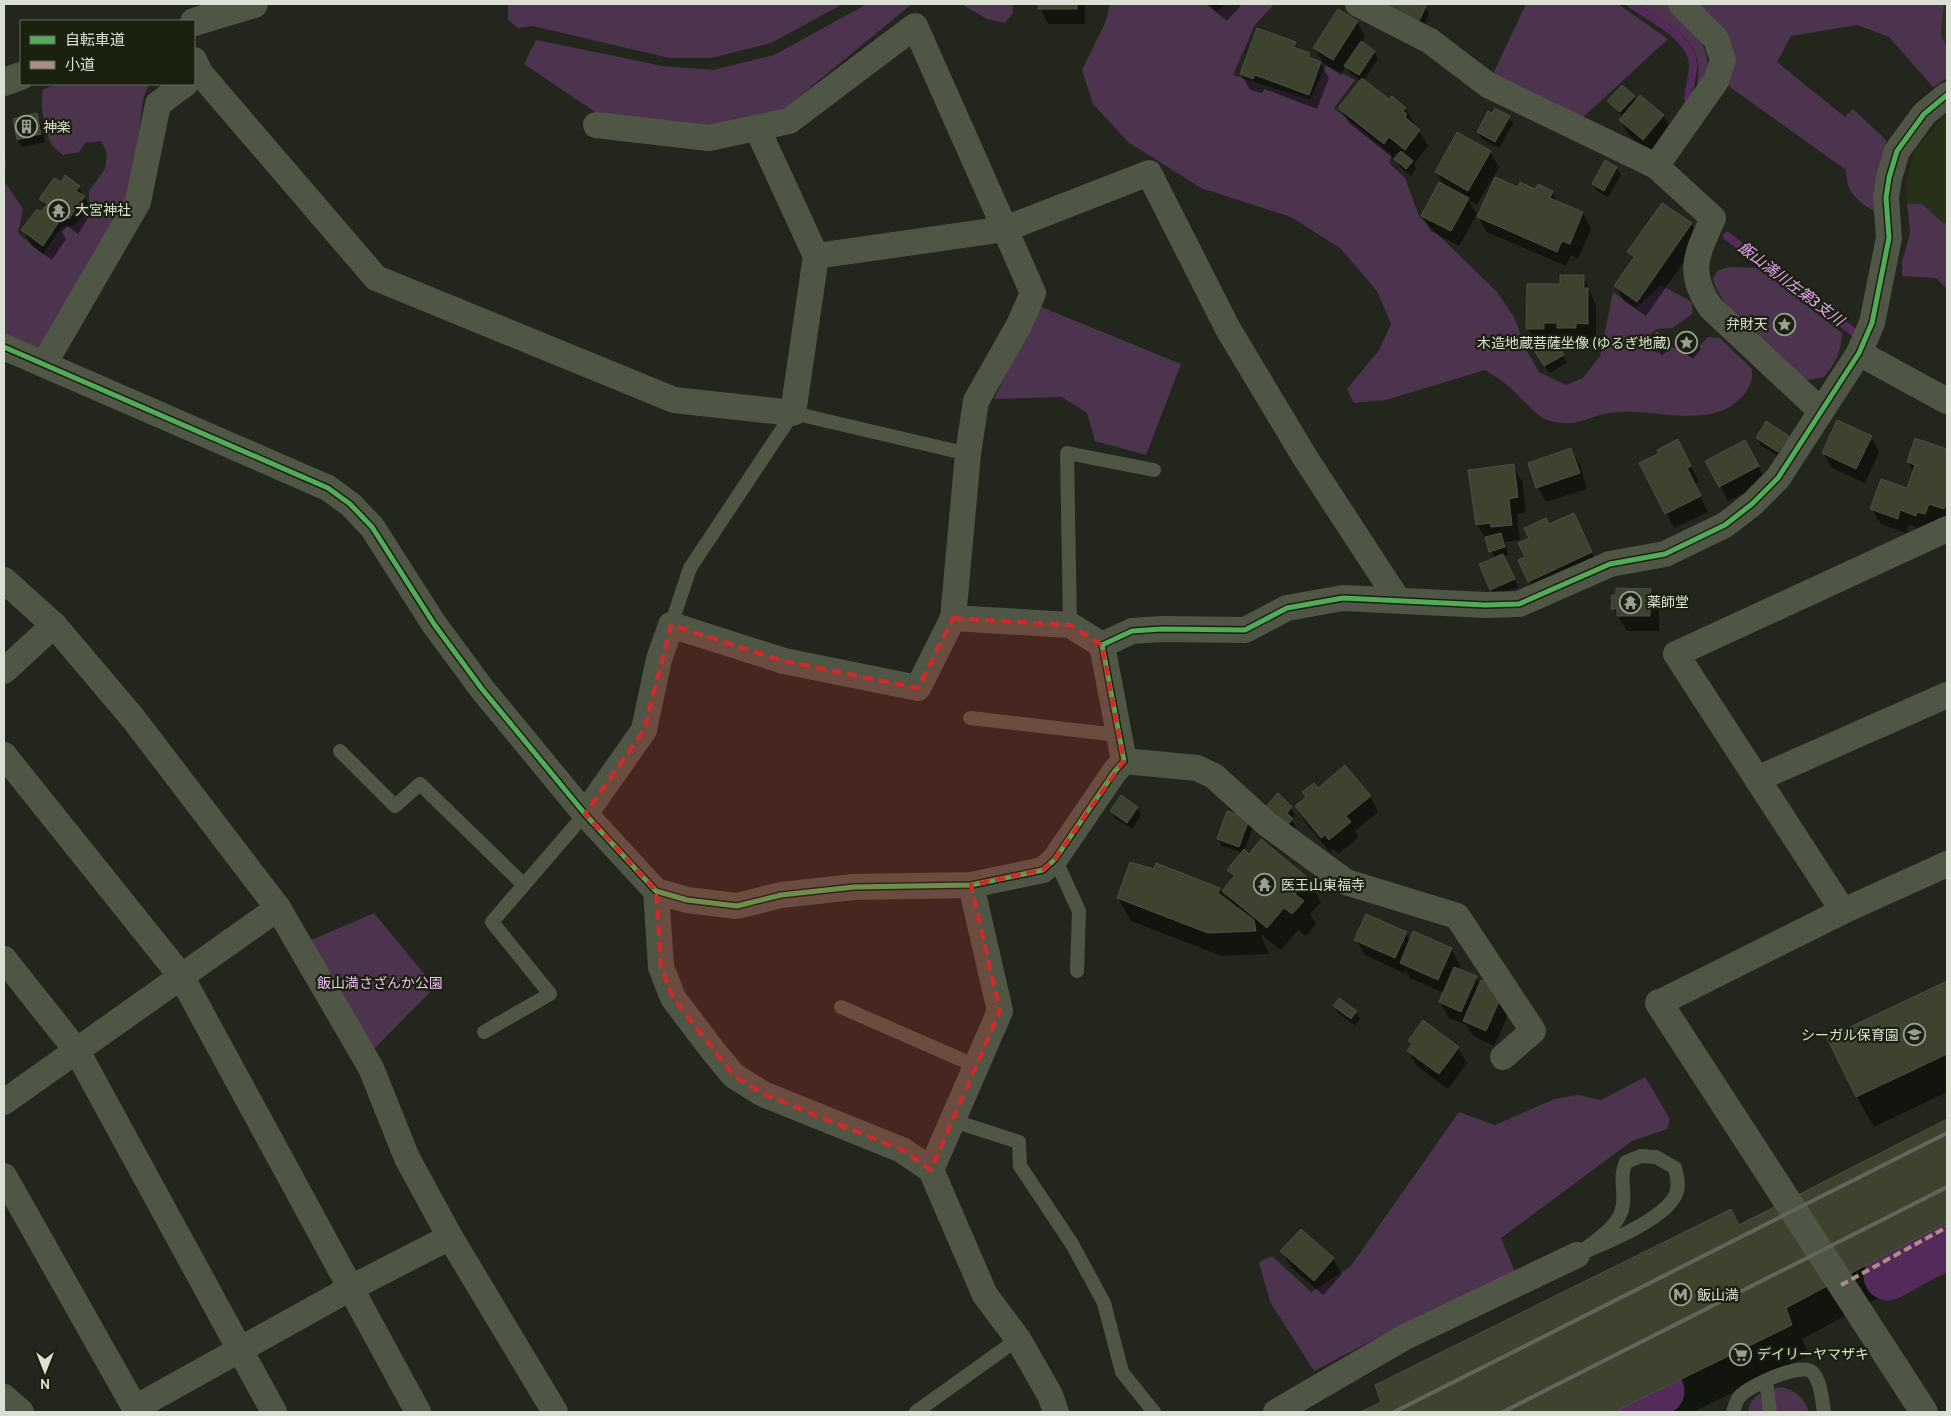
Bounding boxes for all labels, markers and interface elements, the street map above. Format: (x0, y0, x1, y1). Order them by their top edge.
legend (20, 20, 195, 85)
text: 自転車道 (65, 31, 125, 49)
text: 小道 (65, 56, 95, 74)
building icon: 神楽 (15, 115, 39, 139)
place label: 神楽 (43, 118, 71, 136)
temple icon: 大宮神社 (47, 198, 71, 222)
place label: 大宮神社 (75, 201, 131, 219)
water label: 飯山満川左第3支川 (1735, 238, 1849, 331)
place icon: 弁財天 (1772, 312, 1796, 336)
place label: 弁財天 (1726, 315, 1768, 333)
place icon: 木造地蔵菩薩坐像 (ゆるぎ地蔵) (1675, 331, 1699, 355)
place label: 木造地蔵菩薩坐像 (ゆるぎ地蔵) (1477, 334, 1671, 352)
temple icon: 薬師堂 (1619, 590, 1643, 614)
place label: 薬師堂 (1647, 593, 1689, 611)
temple icon: 医王山東福寺 (1253, 873, 1277, 897)
place label: 医王山東福寺 (1281, 876, 1365, 894)
park label: 飯山満さざんか公園 (317, 974, 443, 992)
school or university icon: シーガル保育園 (1903, 1023, 1927, 1047)
place label: シーガル保育園 (1801, 1026, 1899, 1044)
metro station icon: 飯山満 (1669, 1283, 1693, 1307)
place label: 飯山満 (1697, 1286, 1739, 1304)
supermarket icon: デイリーヤマザキ (1729, 1342, 1753, 1366)
place label: デイリーヤマザキ (1757, 1345, 1869, 1363)
north arrow (20, 1346, 70, 1396)
text: N (40, 1375, 50, 1393)

